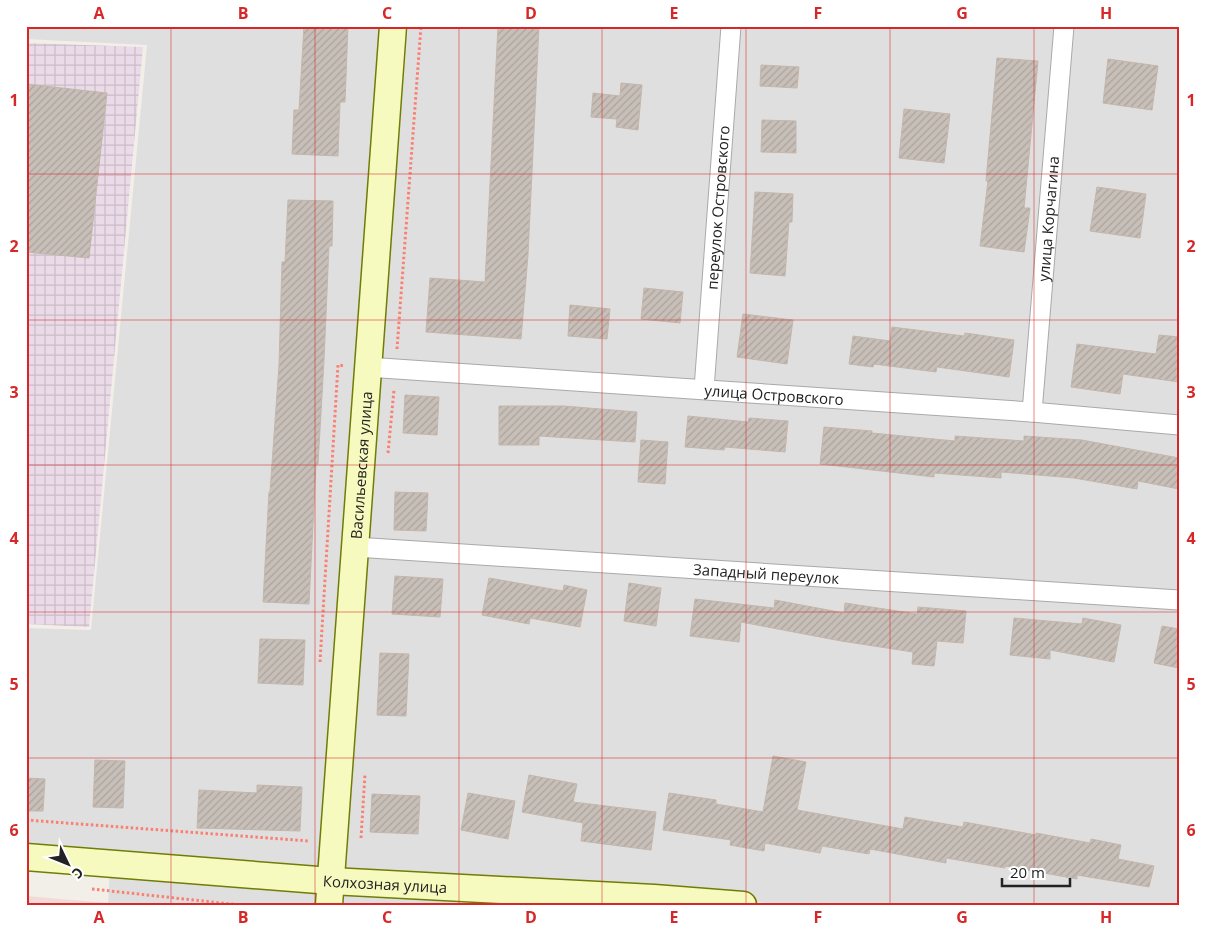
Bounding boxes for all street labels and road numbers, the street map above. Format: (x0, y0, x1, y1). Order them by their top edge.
street label: переулок Островского (701, 125, 734, 290)
street label: улица Корчагина (1033, 155, 1063, 282)
street label: улица Островского (704, 380, 844, 409)
street label: Васильевская улица (346, 391, 376, 540)
street label: Западный переулок (693, 559, 840, 588)
street label: Колхозная улица (322, 870, 448, 897)

